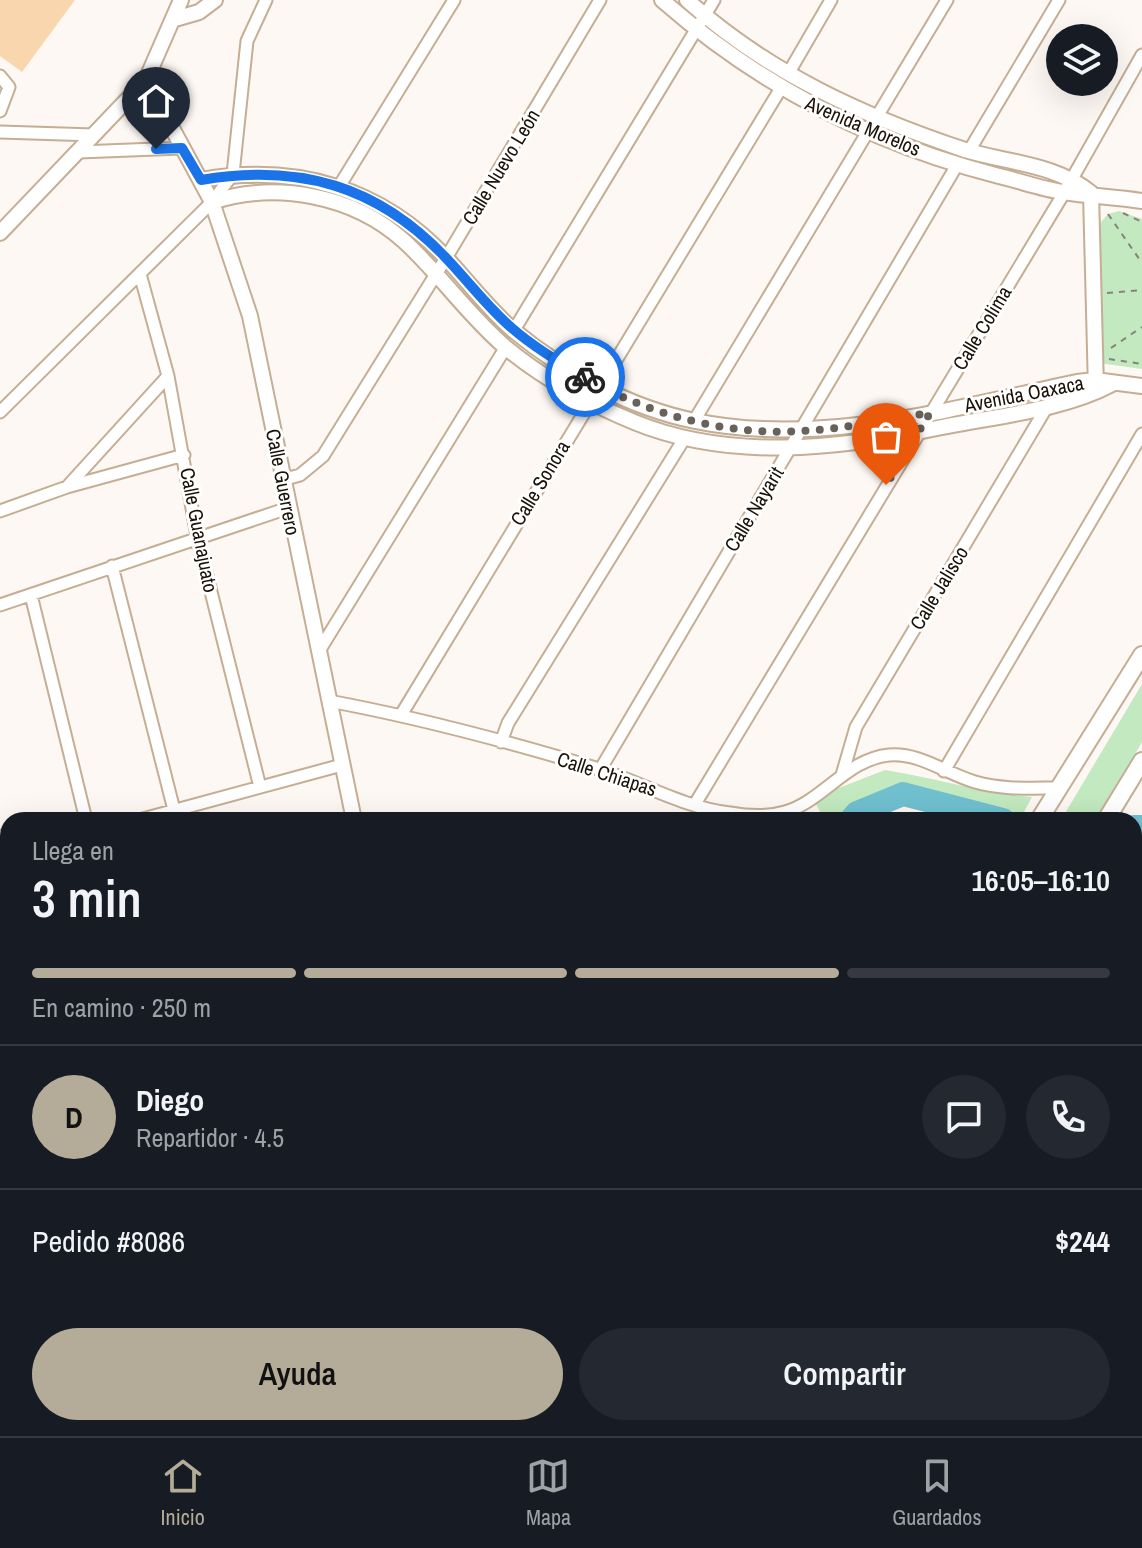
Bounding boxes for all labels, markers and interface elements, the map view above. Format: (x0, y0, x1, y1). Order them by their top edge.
map controls (1046, 24, 1118, 96)
button: layers (1046, 24, 1118, 96)
pin (122, 67, 190, 149)
icon: home (134, 79, 178, 123)
street label: Avenida Morelos (800, 89, 925, 162)
street label: Calle Nuevo León (455, 104, 546, 230)
street label: Calle Colima (946, 281, 1017, 375)
courier (545, 337, 625, 417)
icon: bike (563, 355, 607, 399)
street label: Avenida Oaxaca (961, 369, 1086, 418)
pin (852, 403, 920, 485)
icon: bag (864, 415, 908, 459)
street label: Calle Guerrero (260, 427, 307, 537)
street label: Calle Sonora (504, 435, 576, 530)
street label: Calle Nayarit (718, 461, 790, 556)
street label: Calle Guanajuato (174, 465, 225, 595)
street label: Calle Jalisco (903, 541, 974, 635)
street label: Calle Chiapas (554, 745, 660, 802)
text: Llega en (32, 833, 114, 868)
text: 16:05–16:10 (971, 860, 1110, 900)
text: 3 min (32, 863, 142, 933)
text: En camino · 250 m (32, 990, 211, 1025)
button: chat (922, 1075, 1006, 1159)
button: phone (1026, 1075, 1110, 1159)
text: Diego (136, 1080, 204, 1120)
text: D (65, 1097, 83, 1137)
text: Repartidor · 4.5 (136, 1120, 284, 1155)
text: Pedido #8086 (32, 1221, 185, 1261)
text: $244 (1055, 1221, 1110, 1261)
button: Ayuda (32, 1328, 563, 1420)
button: Compartir (579, 1328, 1110, 1420)
tab: Inicio (161, 1454, 205, 1532)
tab: Mapa (526, 1454, 571, 1532)
tab: Guardados (892, 1454, 981, 1532)

